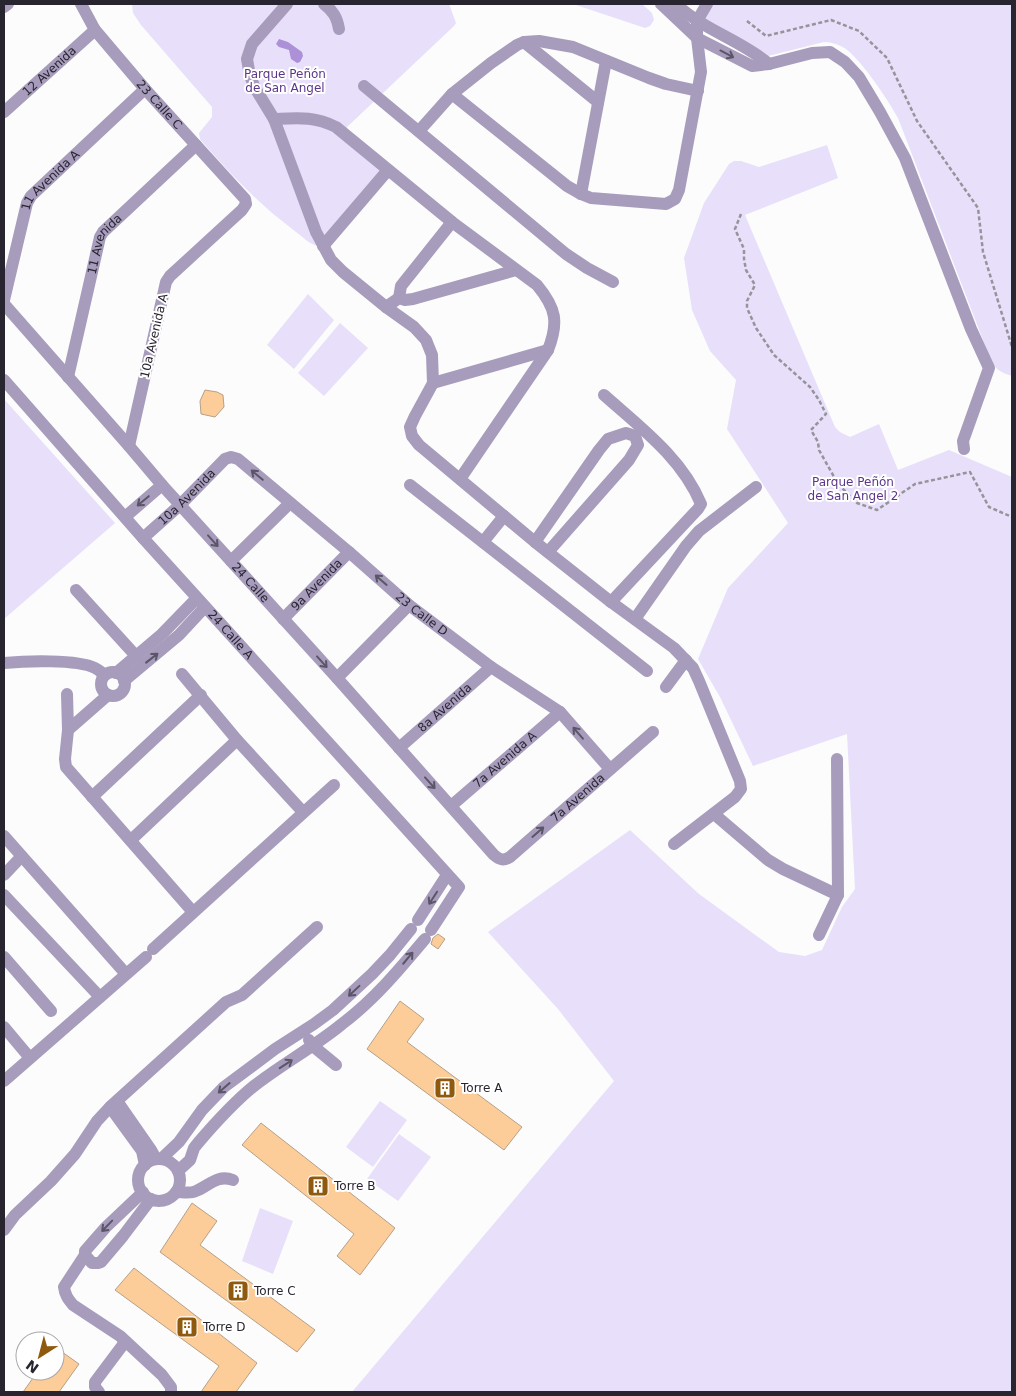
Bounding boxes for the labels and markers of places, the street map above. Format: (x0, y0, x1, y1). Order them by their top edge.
building icon: Torre A (433, 1076, 457, 1100)
place label: Torre A (460, 1081, 503, 1095)
building icon: Torre B (306, 1174, 330, 1198)
place label: Torre B (333, 1179, 375, 1193)
building icon: Torre C (226, 1279, 250, 1303)
place label: Torre C (253, 1284, 296, 1298)
building icon: Torre D (175, 1315, 199, 1339)
place label: Torre D (202, 1320, 245, 1334)

